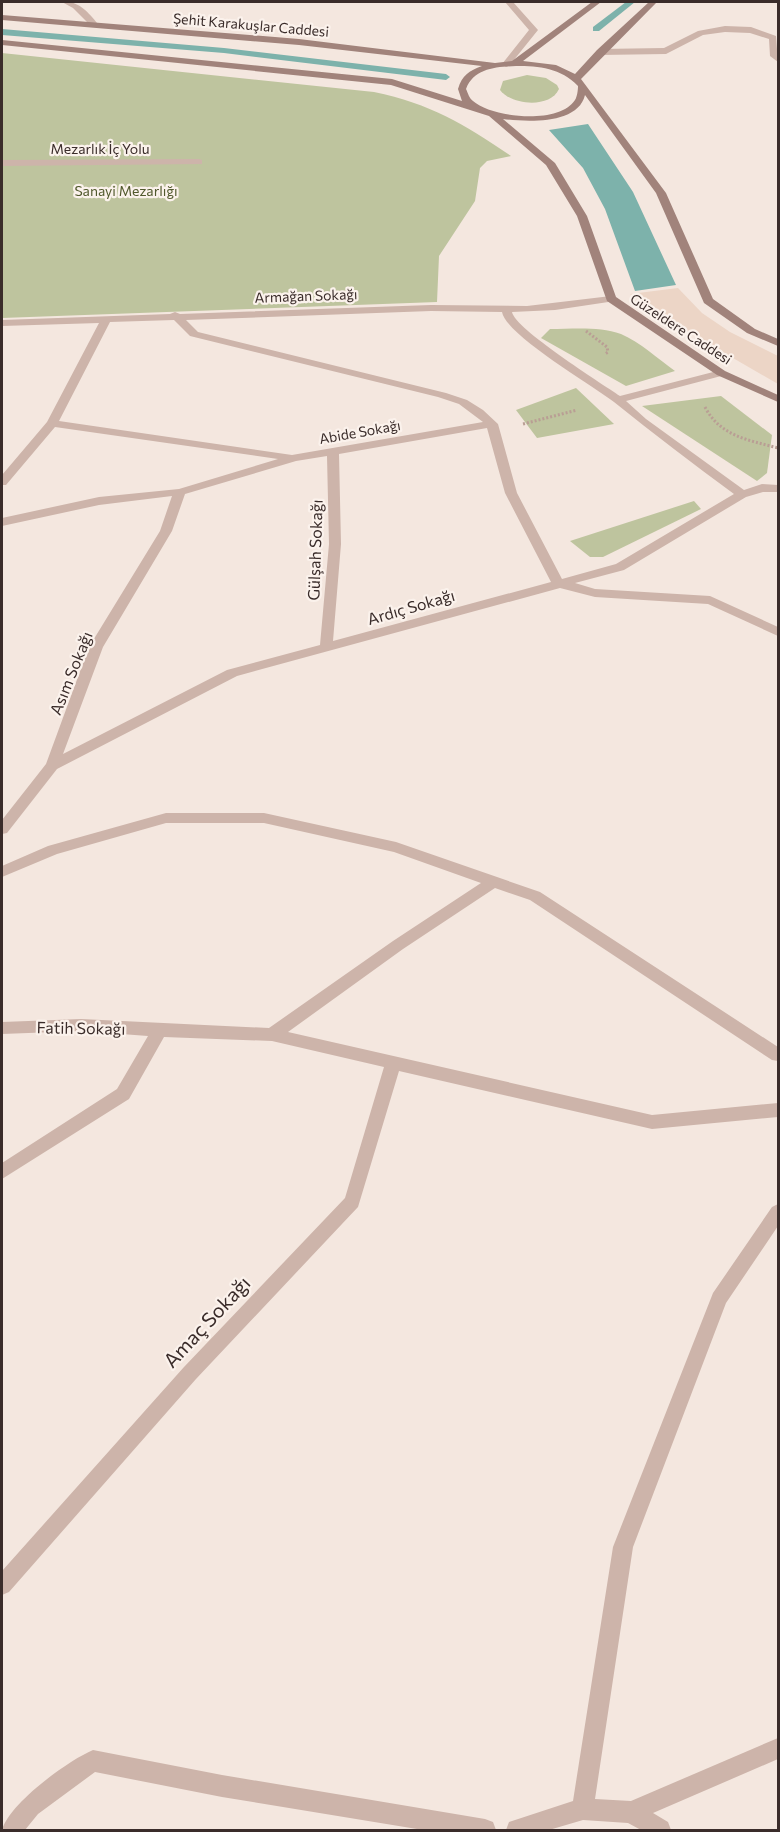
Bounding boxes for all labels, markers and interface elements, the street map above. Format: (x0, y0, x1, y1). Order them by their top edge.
street label: Şehit Karakuşlar Caddesi (172, 9, 330, 40)
street label: Mezarlık İç Yolu (50, 140, 150, 157)
park label: Sanayi Mezarlığı (74, 182, 178, 199)
street label: Armağan Sokağı (254, 285, 358, 306)
street label: Güzeldere Caddesi (627, 290, 735, 368)
street label: Abide Sokağı (318, 416, 402, 447)
street label: Gülşah Sokağı (303, 499, 326, 601)
street label: Ardıç Sokağı (365, 585, 457, 628)
street label: Asım Sokağı (45, 628, 96, 717)
street label: Fatih Sokağı (36, 1017, 126, 1038)
street label: Amaç Sokağı (158, 1271, 255, 1372)

